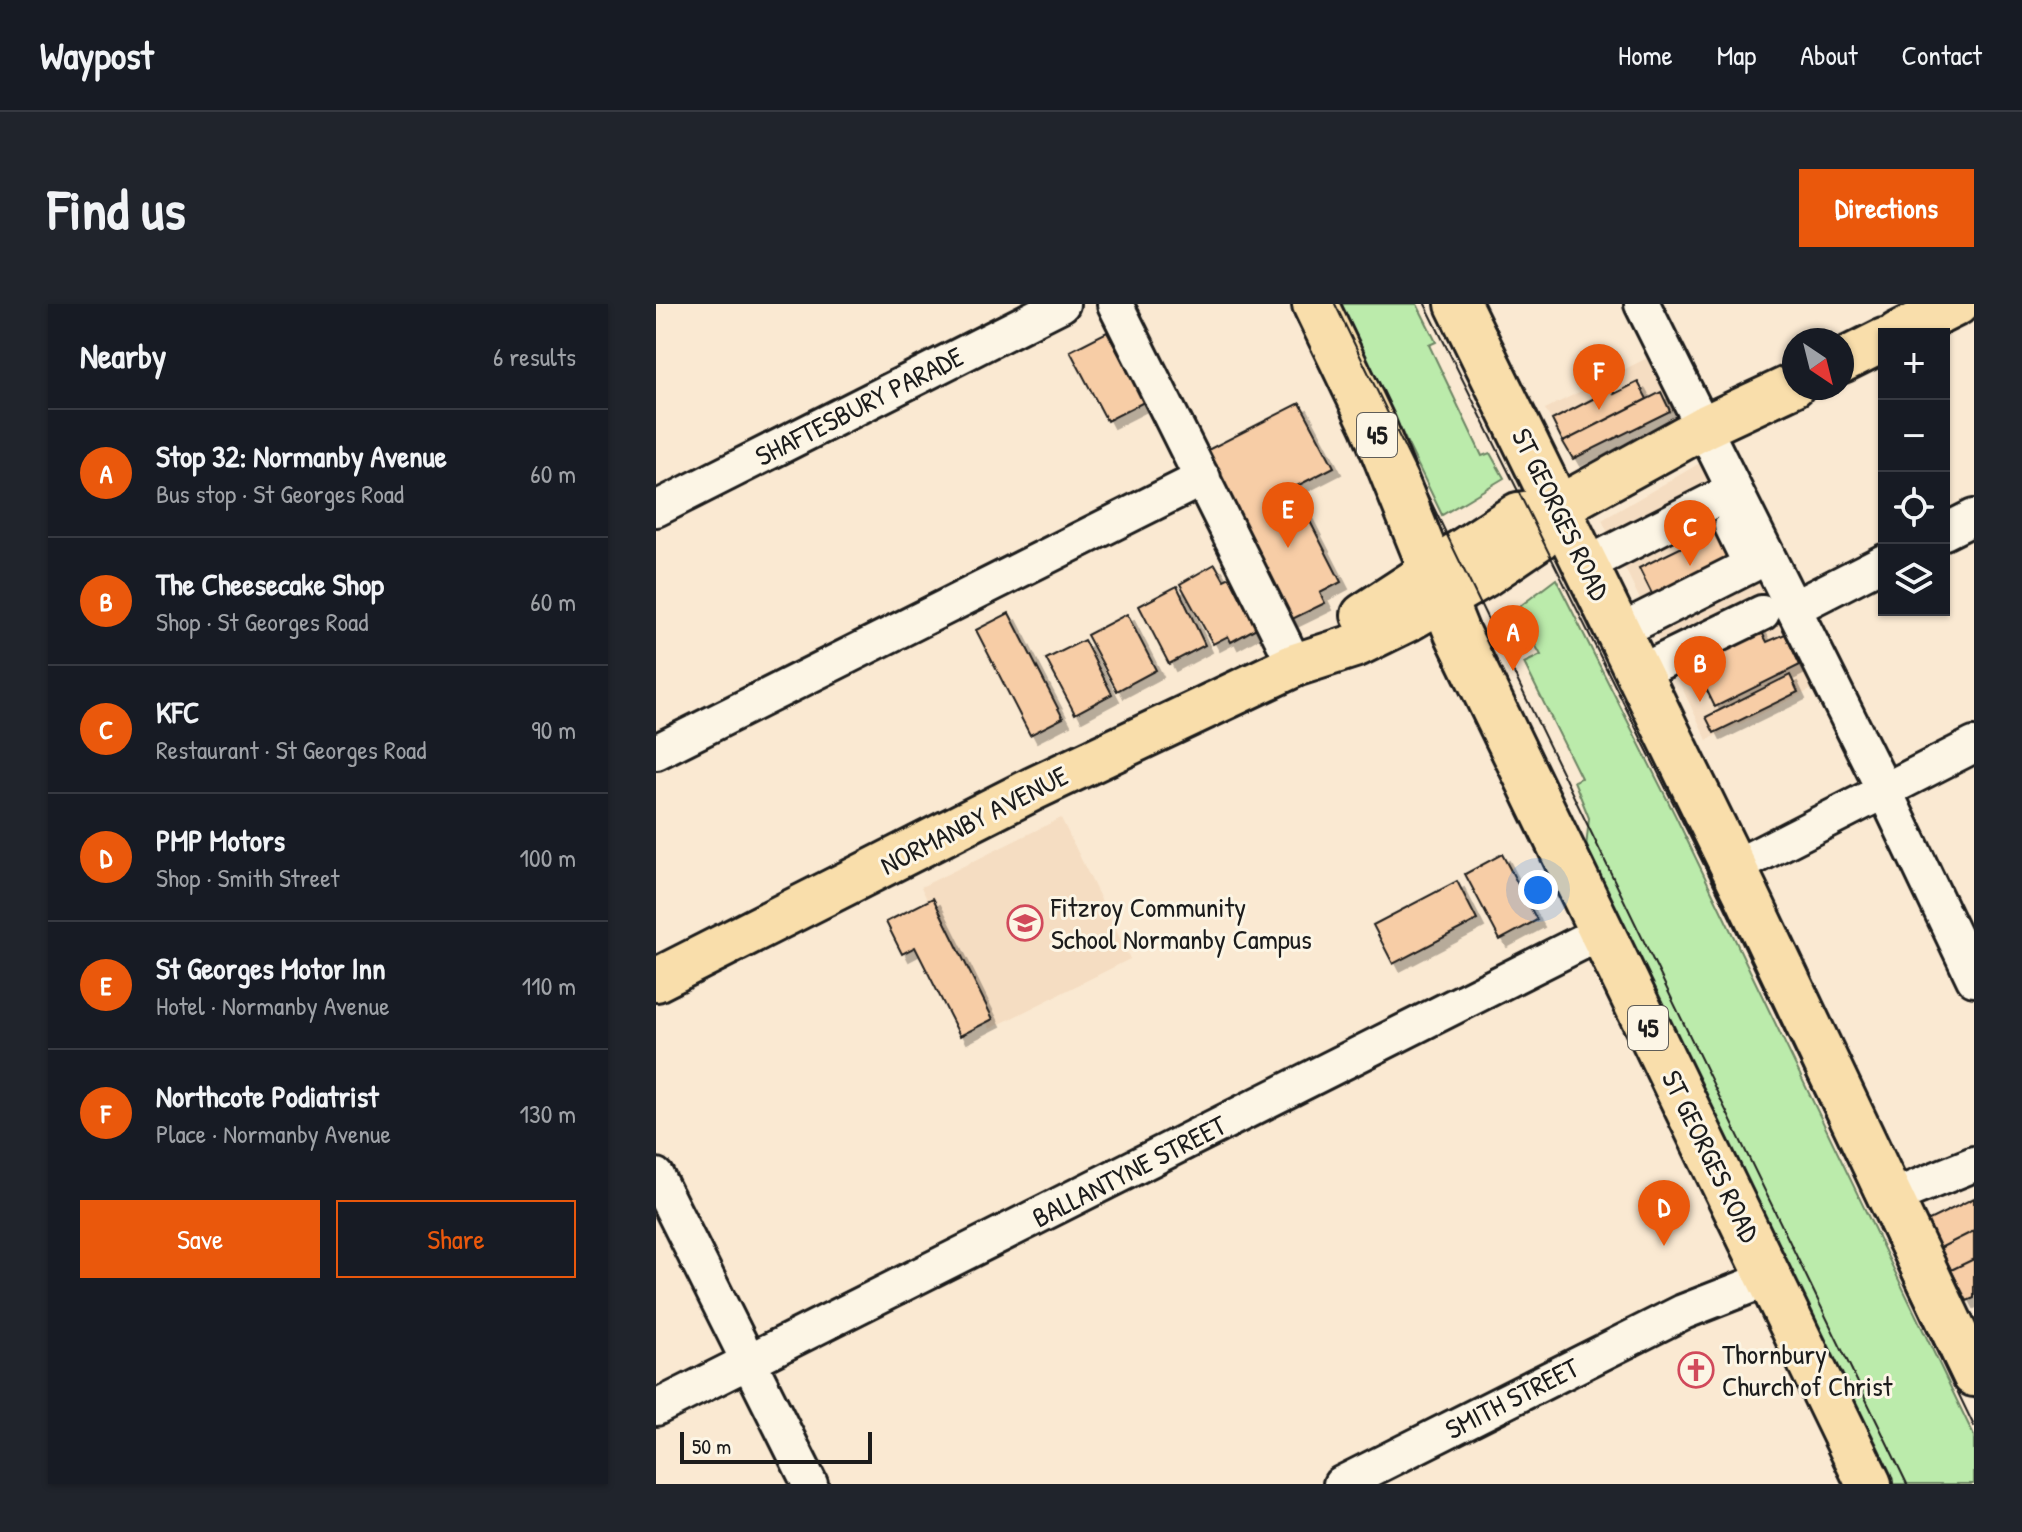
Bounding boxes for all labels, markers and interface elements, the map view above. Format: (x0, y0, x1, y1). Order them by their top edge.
text: Waypost (40, 29, 154, 81)
text: Home (1618, 36, 1673, 74)
text: Map (1717, 36, 1756, 74)
text: About (1800, 36, 1858, 74)
text: Contact (1902, 36, 1982, 74)
button: Directions (1799, 169, 1974, 247)
text: Find us (48, 171, 186, 246)
north arrow (1782, 328, 1854, 400)
map controls (1878, 328, 1950, 616)
button: + (1878, 328, 1950, 400)
text: Nearby (80, 333, 166, 379)
street label: SHAFTESBURY PARADE (748, 337, 970, 475)
text: 6 results (493, 339, 576, 374)
pin: F (1573, 344, 1625, 410)
button: − (1878, 400, 1950, 472)
road number: 45 (1357, 413, 1397, 457)
street label: ST GEORGES ROAD (1503, 422, 1619, 607)
text: Stop 32: Normanby Avenue (156, 436, 447, 476)
text: A (100, 456, 112, 491)
text: 60 m (530, 456, 576, 491)
button: locate (1878, 472, 1950, 544)
text: Bus stop · St Georges Road (156, 476, 404, 511)
pin: E (1262, 482, 1314, 548)
pin: C (1664, 500, 1716, 566)
button: layers (1878, 544, 1950, 616)
text: The Cheesecake Shop (156, 564, 384, 604)
text: B (99, 584, 113, 619)
text: 60 m (530, 584, 576, 619)
text: Shop · St Georges Road (156, 604, 368, 639)
pin: A (1487, 605, 1539, 671)
pin: B (1674, 636, 1726, 702)
text: KFC (156, 692, 199, 732)
text: C (99, 712, 113, 747)
text: 90 m (531, 712, 576, 747)
text: Restaurant · St Georges Road (156, 732, 426, 767)
street label: NORMANBY AVENUE (874, 756, 1074, 884)
text: PMP Motors (156, 820, 285, 860)
text: D (100, 840, 112, 875)
text: 100 m (520, 840, 576, 875)
text: Shop · Smith Street (156, 860, 339, 895)
your location (1518, 870, 1558, 910)
place label: Fitzroy Community School Normanby Campus (1050, 888, 1312, 958)
school or university icon: Fitzroy Community School Normanby Campus (1006, 904, 1044, 942)
text: St Georges Motor Inn (156, 948, 386, 988)
text: E (100, 968, 112, 1003)
text: 110 m (522, 968, 576, 1003)
text: Hotel · Normanby Avenue (156, 988, 390, 1023)
road number: 45 (1628, 1006, 1668, 1050)
street label: ST GEORGES ROAD (1655, 1065, 1767, 1247)
text: Northcote Podiatrist (156, 1076, 379, 1116)
text: F (101, 1096, 111, 1131)
text: 130 m (520, 1096, 576, 1131)
street label: BALLANTYNE STREET (1025, 1105, 1233, 1236)
text: Place · Normanby Avenue (156, 1116, 391, 1151)
pin: D (1638, 1180, 1690, 1246)
button: Save (80, 1200, 320, 1278)
button: Share (336, 1200, 576, 1278)
place label: Thornbury Church of Christ (1722, 1335, 1893, 1405)
street label: SMITH STREET (1439, 1348, 1586, 1448)
church icon: Thornbury Church of Christ (1677, 1351, 1715, 1389)
scale bar (680, 1428, 872, 1464)
text: 50 m (692, 1431, 731, 1461)

